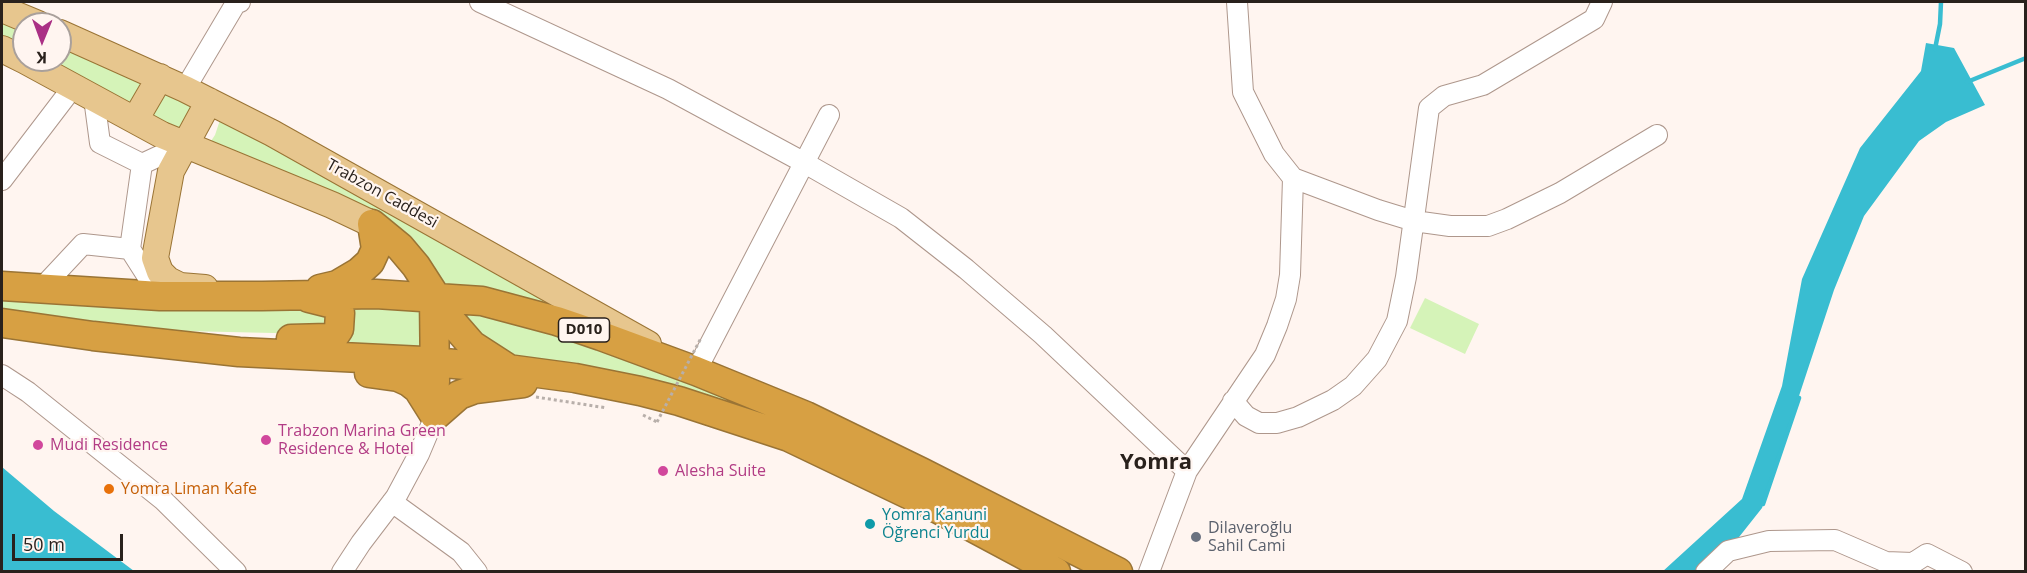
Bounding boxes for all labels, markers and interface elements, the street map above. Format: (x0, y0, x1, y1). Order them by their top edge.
north arrow (12, 12, 72, 72)
text: K (36, 47, 47, 69)
street label: Trabzon Caddesi (323, 155, 441, 233)
road number: D010 (558, 318, 610, 342)
place label: Trabzon Marina Green Residence & Hotel (278, 421, 446, 459)
marker: Trabzon Marina Green Residence & Hotel (259, 433, 273, 447)
place label: Mudi Residence (50, 435, 168, 455)
marker: Mudi Residence (31, 438, 45, 452)
district label: Yomra (1120, 450, 1192, 476)
place label: Alesha Suite (675, 461, 766, 481)
marker: Alesha Suite (656, 464, 670, 478)
place label: Yomra Liman Kafe (121, 479, 257, 499)
marker: Yomra Liman Kafe (102, 482, 116, 496)
place label: Yomra Kanuni Öğrenci Yurdu (882, 505, 989, 543)
marker: Yomra Kanuni Öğrenci Yurdu (863, 517, 877, 531)
place label: Dilaveroğlu Sahil Cami (1208, 518, 1292, 556)
scale bar (15, 522, 126, 560)
marker: Dilaveroğlu Sahil Cami (1189, 530, 1203, 544)
text: 50 m (23, 532, 65, 556)

